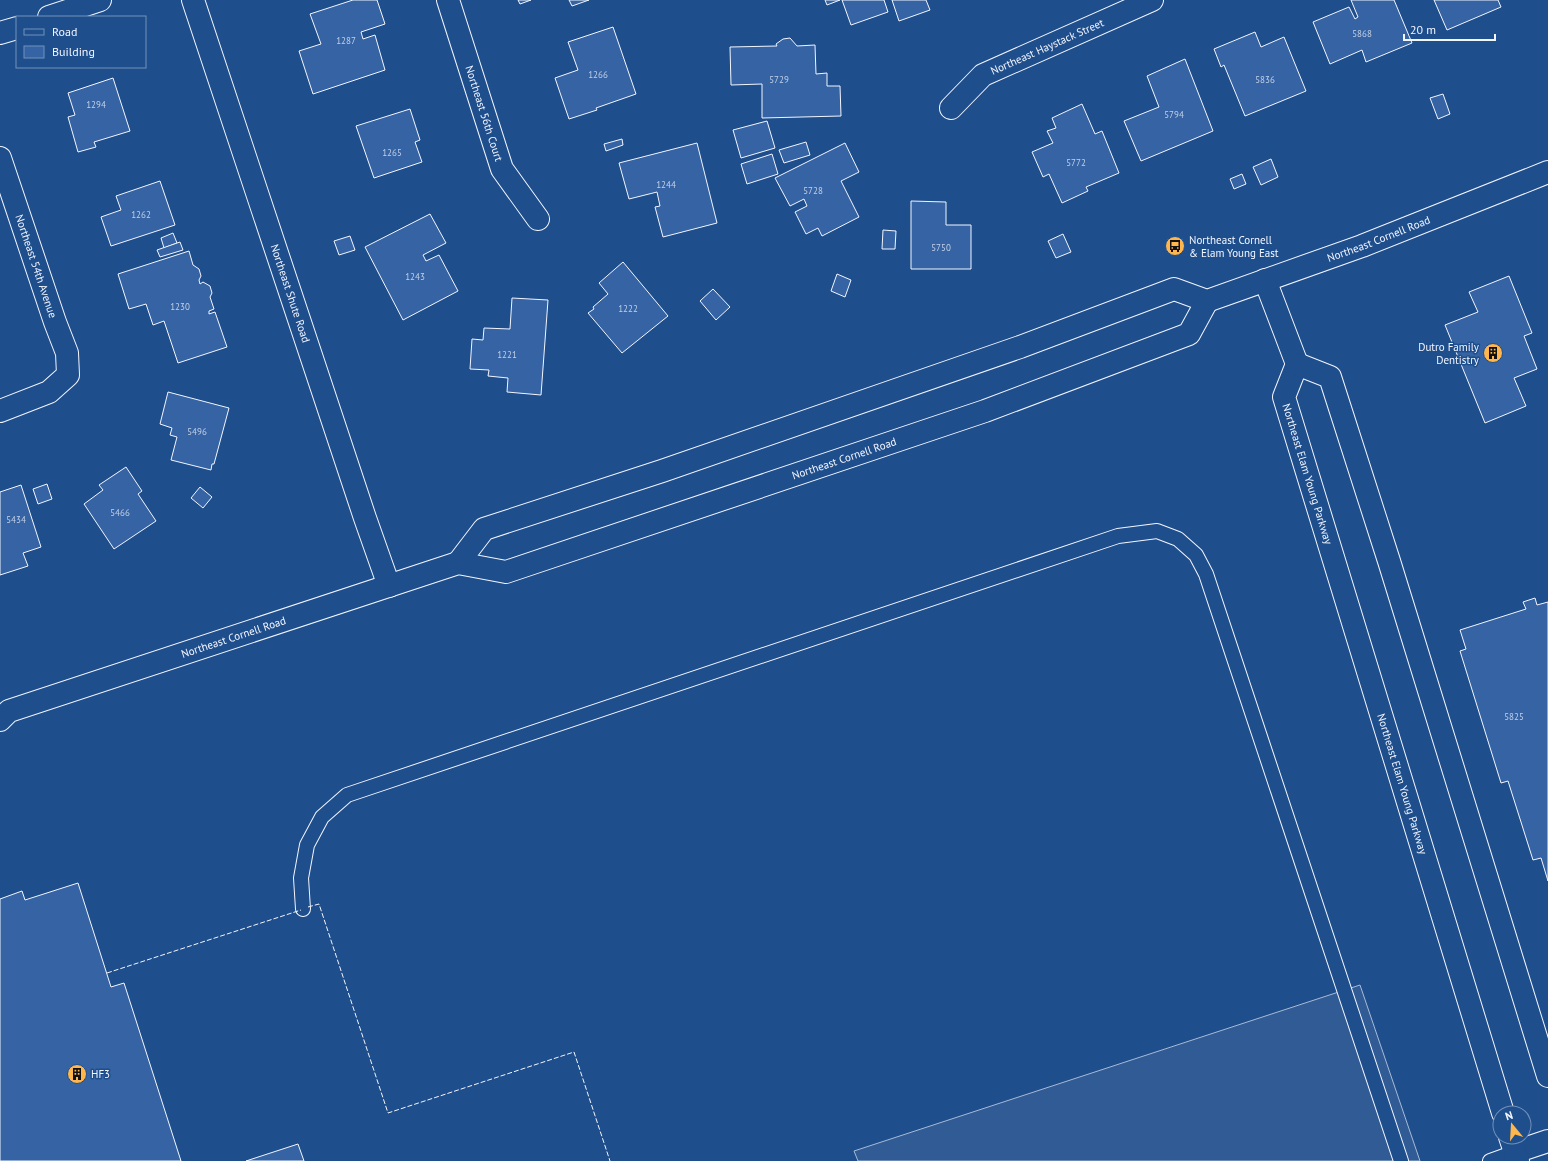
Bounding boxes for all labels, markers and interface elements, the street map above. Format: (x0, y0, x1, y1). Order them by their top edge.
street label: Northeast Haystack Street (988, 15, 1106, 78)
legend (16, 16, 146, 68)
scale bar (1404, 16, 1495, 42)
text: 20 m (1410, 22, 1436, 37)
text: Road (52, 24, 77, 39)
house number: 5868 (1352, 28, 1372, 39)
house number: 1287 (336, 35, 356, 46)
text: Building (52, 44, 95, 59)
street label: Northeast 56th Court (462, 64, 506, 163)
house number: 1266 (588, 69, 608, 80)
house number: 5729 (769, 74, 789, 85)
house number: 5836 (1255, 74, 1275, 85)
house number: 1294 (86, 99, 106, 110)
house number: 5794 (1164, 109, 1184, 120)
house number: 1265 (382, 147, 402, 158)
house number: 5772 (1066, 157, 1086, 168)
house number: 1244 (656, 179, 676, 190)
house number: 5728 (803, 185, 823, 196)
house number: 1262 (131, 209, 151, 220)
street label: Northeast 54th Avenue (12, 213, 60, 320)
street label: Northeast Cornell Road (1325, 213, 1432, 265)
place label: Northeast Cornell & Elam Young East (1189, 233, 1279, 260)
bus stop icon: Northeast Cornell & Elam Young East (1164, 235, 1186, 257)
street label: Northeast Shute Road (268, 242, 313, 344)
house number: 5750 (931, 242, 951, 253)
house number: 1243 (405, 271, 425, 282)
house number: 1230 (170, 301, 190, 312)
house number: 1222 (618, 303, 638, 314)
place label: Dutro Family Dentistry (1418, 340, 1480, 367)
building icon: Dutro Family Dentistry (1482, 342, 1504, 364)
house number: 1221 (497, 349, 517, 360)
street label: Northeast Elam Young Parkway (1279, 402, 1336, 547)
house number: 5496 (187, 426, 207, 437)
street label: Northeast Cornell Road (790, 434, 898, 482)
house number: 5466 (110, 507, 130, 518)
house number: 5434 (6, 514, 26, 525)
street label: Northeast Cornell Road (179, 613, 288, 661)
house number: 5825 (1504, 711, 1524, 722)
street label: Northeast Elam Young Parkway (1374, 712, 1431, 857)
building icon: HF3 (66, 1063, 88, 1085)
place label: HF3 (91, 1067, 110, 1081)
north arrow (1492, 1105, 1532, 1145)
text: N (1503, 1108, 1515, 1123)

